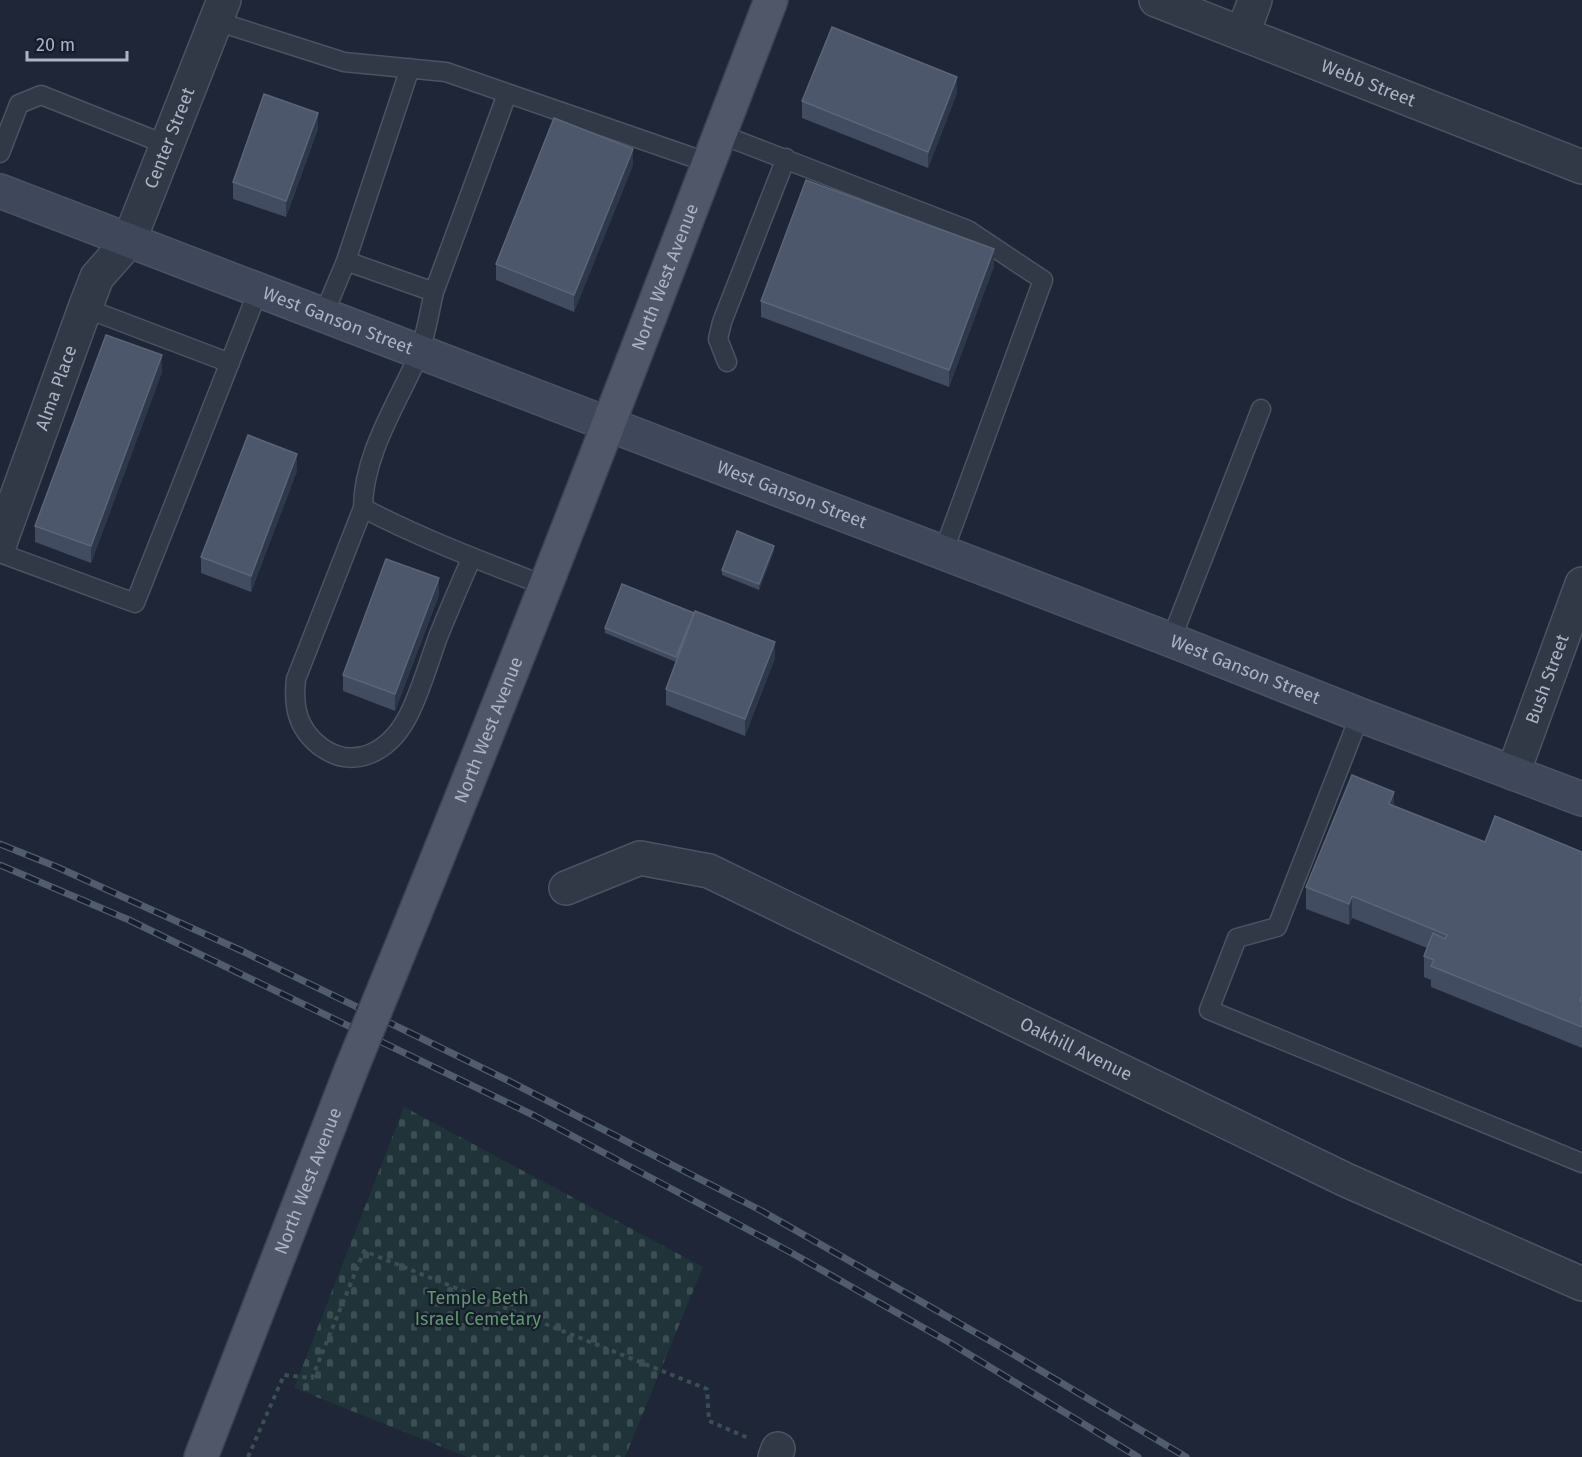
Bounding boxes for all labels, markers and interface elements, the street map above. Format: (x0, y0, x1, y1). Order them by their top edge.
scale bar (27, 24, 128, 62)
text: 20 m (36, 34, 75, 56)
street label: Webb Street (1318, 55, 1419, 112)
street label: Center Street (140, 84, 200, 192)
street label: North West Avenue (627, 201, 703, 354)
street label: West Ganson Street (260, 282, 417, 360)
street label: Alma Place (31, 342, 82, 433)
street label: West Ganson Street (714, 456, 870, 534)
street label: West Ganson Street (1167, 630, 1324, 709)
street label: Bush Street (1521, 631, 1574, 727)
street label: North West Avenue (450, 654, 528, 806)
street label: Oakhill Avenue (1016, 1013, 1136, 1086)
street label: North West Avenue (270, 1104, 346, 1258)
park label: Temple Beth Israel Cemetary (415, 1287, 541, 1330)

